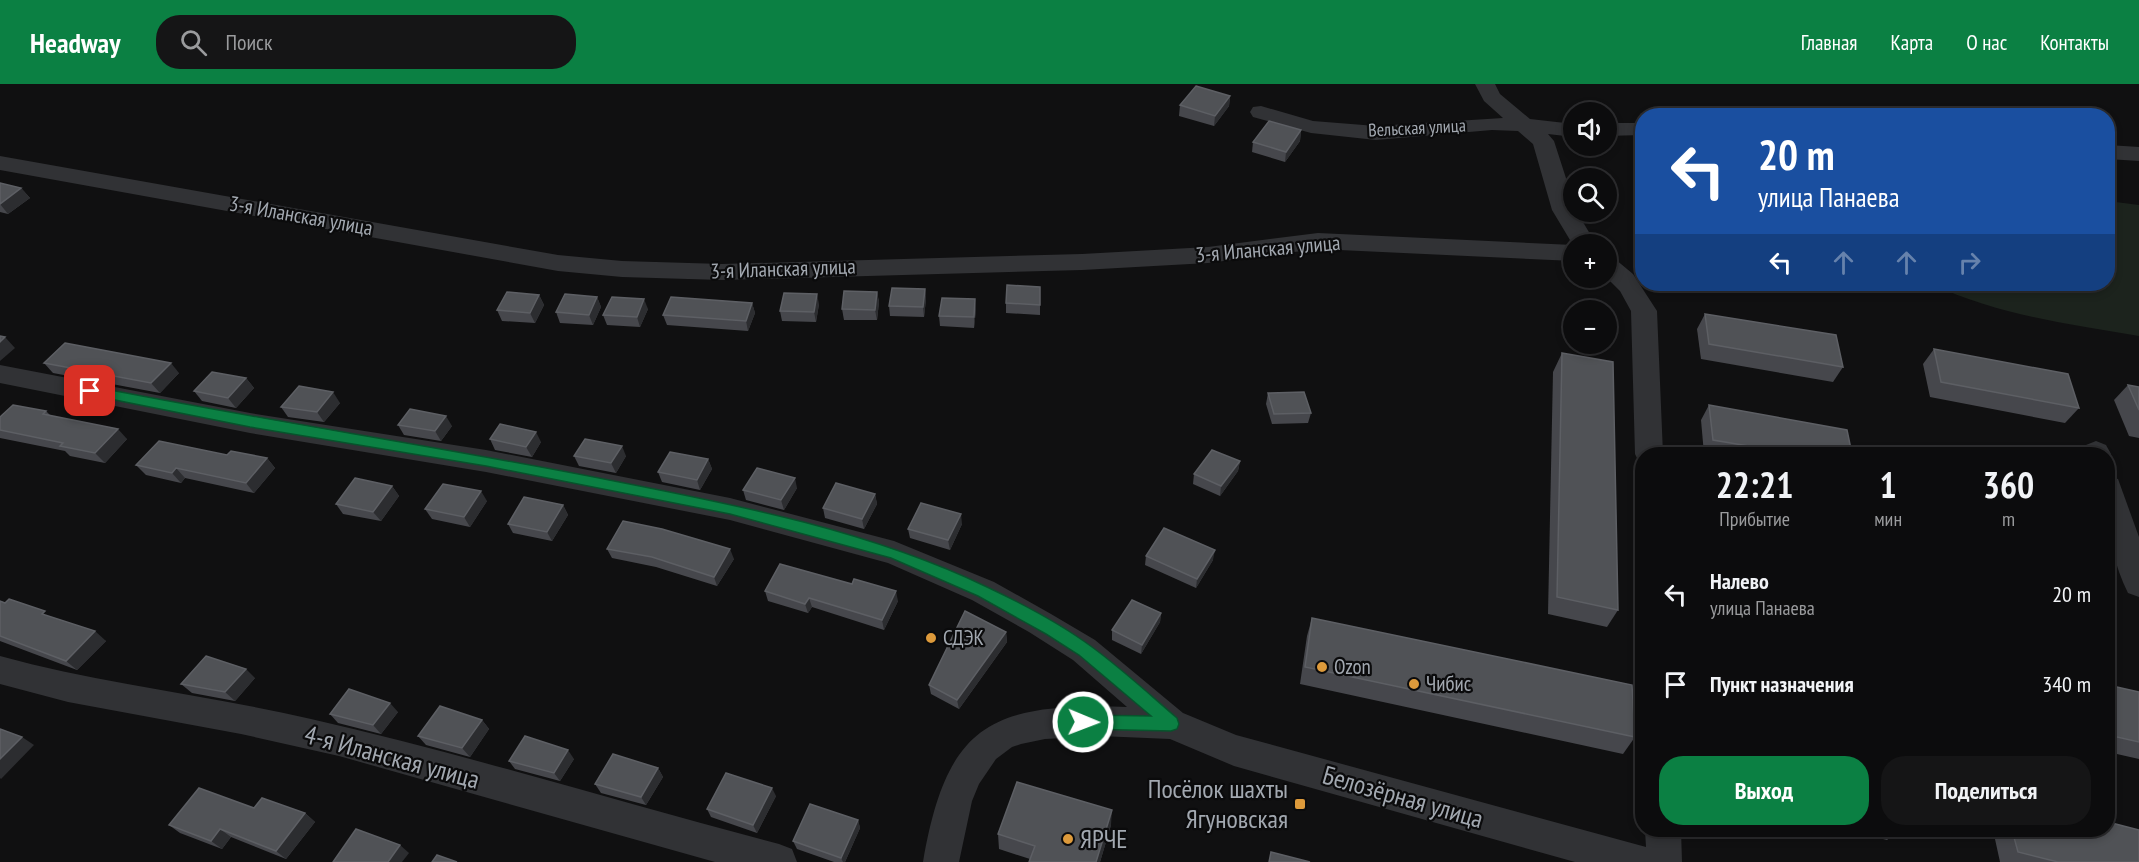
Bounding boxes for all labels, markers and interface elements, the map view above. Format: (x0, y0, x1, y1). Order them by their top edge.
search box (156, 15, 576, 69)
text: Headway (30, 24, 120, 61)
icon: search (177, 26, 210, 59)
text: Поиск (225, 28, 272, 56)
text: Главная (1801, 29, 1857, 56)
text: Карта (1890, 29, 1933, 56)
text: О нас (1966, 29, 2007, 56)
text: Контакты (2040, 29, 2109, 56)
map controls (1563, 102, 1617, 354)
button: sound (1563, 102, 1617, 156)
street label: Вельская улица (1368, 113, 1466, 142)
text: 20 m (1758, 127, 1835, 182)
icon: left (1659, 132, 1737, 210)
button: search (1563, 168, 1617, 222)
text: улица Панаева (1758, 180, 1899, 214)
street label: 3-я Иланская улица (227, 190, 375, 241)
street label: 3-я Иланская улица (1194, 229, 1341, 268)
button: + (1563, 234, 1617, 288)
icon: left (1764, 246, 1797, 279)
icon: ahead (1827, 246, 1860, 279)
icon: ahead (1890, 246, 1923, 279)
icon: right (1953, 246, 1986, 279)
street label: 3-я Иланская улица (710, 252, 856, 285)
button: − (1563, 300, 1617, 354)
pin (64, 365, 115, 416)
icon: arrive (73, 374, 106, 407)
text: 22:21 (1716, 461, 1794, 508)
text: 1 (1880, 461, 1897, 508)
text: 360 (1983, 461, 2034, 508)
text: Прибытие (1719, 506, 1790, 532)
text: мин (1874, 506, 1902, 532)
text: m (2002, 506, 2015, 532)
text: Налево (1710, 567, 1769, 595)
icon: left (1659, 578, 1692, 611)
text: 20 m (2052, 580, 2091, 608)
text: улица Панаева (1710, 595, 1815, 621)
place label: СДЭК (943, 624, 984, 651)
marker: СДЭК (924, 631, 938, 645)
place label: Ozon (1334, 653, 1371, 680)
marker: Ozon (1315, 660, 1329, 674)
icon: arrive (1659, 668, 1692, 701)
place label: Чибис (1426, 670, 1472, 697)
text: Пункт назначения (1710, 670, 1854, 698)
text: 340 m (2042, 670, 2091, 698)
marker: Чибис (1407, 677, 1421, 691)
position arrow (1051, 690, 1115, 754)
street label: 4-я Иланская улица (301, 717, 483, 796)
button: Выход (1659, 756, 1869, 825)
button: Поделиться (1881, 756, 2091, 825)
street label: Белозёрная улица (1319, 758, 1487, 835)
place label: Посёлок шахты Ягуновская (1148, 772, 1288, 835)
marker: Посёлок шахты Ягуновская (1293, 797, 1307, 811)
place label: ЯРЧЕ (1080, 822, 1128, 855)
marker: ЯРЧЕ (1061, 832, 1075, 846)

